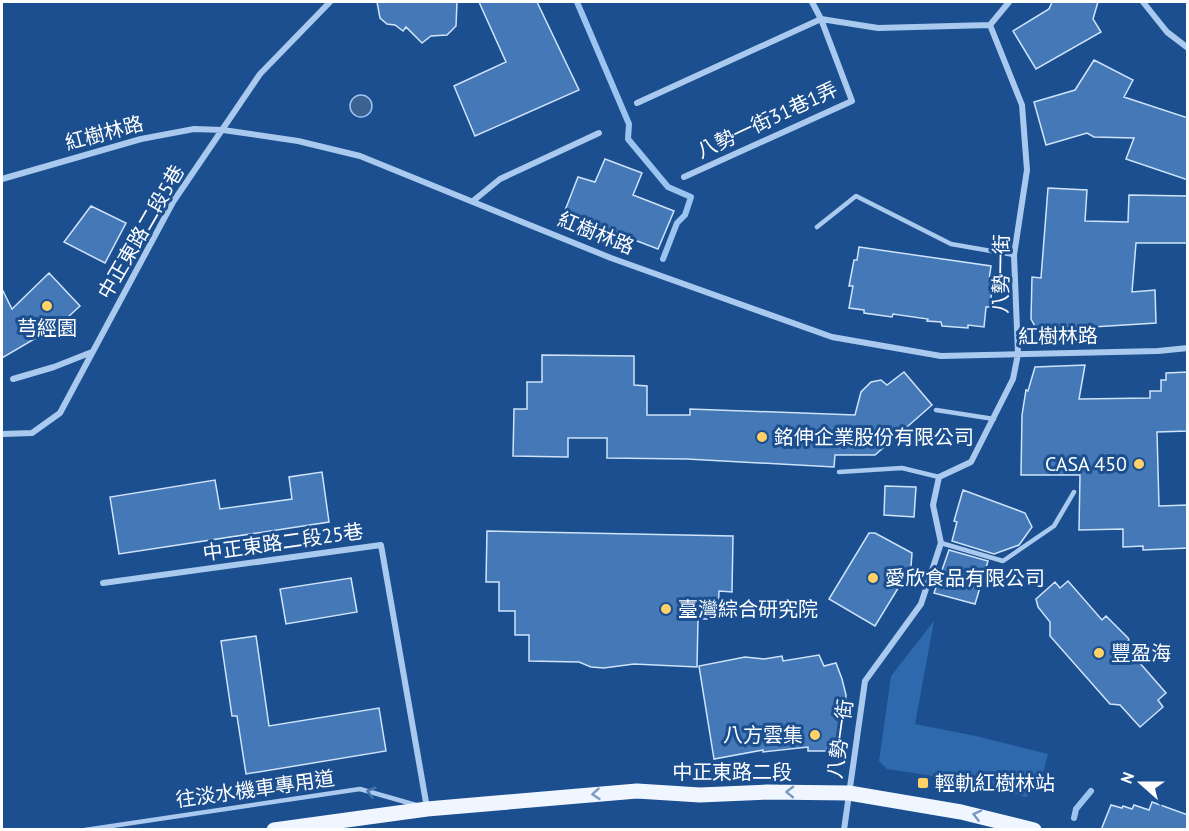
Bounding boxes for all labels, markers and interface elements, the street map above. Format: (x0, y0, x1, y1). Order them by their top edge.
street label: 八勢一街31巷1弄 (692, 76, 842, 164)
street label: 紅樹林路 (62, 110, 146, 156)
street label: 中正東路二段5巷 (92, 160, 190, 304)
street label: 紅樹林路 (554, 206, 638, 260)
street label: 八勢一街 (987, 234, 1015, 314)
marker: 芎經園 (40, 299, 54, 313)
place label: 芎經園 (17, 315, 77, 341)
street label: 紅樹林路 (1018, 322, 1098, 350)
place label: 銘伸企業股份有限公司 (774, 424, 974, 450)
marker: 銘伸企業股份有限公司 (755, 430, 769, 444)
place label: CASA 450 (1045, 451, 1127, 477)
marker: CASA 450 (1132, 457, 1146, 471)
street label: 中正東路二段25巷 (201, 518, 365, 566)
place label: 愛欣食品有限公司 (885, 565, 1045, 591)
marker: 愛欣食品有限公司 (866, 571, 880, 585)
place label: 臺灣綜合研究院 (678, 596, 818, 622)
marker: 臺灣綜合研究院 (659, 602, 673, 616)
place label: 豐盈海 (1111, 640, 1171, 666)
marker: 豐盈海 (1092, 646, 1106, 660)
street label: 八勢一街 (822, 698, 858, 780)
place label: 八方雲集 (723, 722, 803, 748)
marker: 八方雲集 (808, 728, 822, 742)
north arrow (1111, 753, 1171, 813)
street label: 中正東路二段 (672, 759, 792, 785)
street label: 往淡水機車專用道 (174, 765, 336, 813)
text: N (1116, 769, 1138, 786)
place label: 輕軌紅樹林站 (935, 770, 1055, 796)
marker: 輕軌紅樹林站 (916, 776, 930, 790)
one-way arrow (786, 786, 795, 799)
one-way arrow (366, 787, 377, 799)
one-way arrow (591, 787, 600, 800)
one-way arrow (972, 810, 982, 823)

